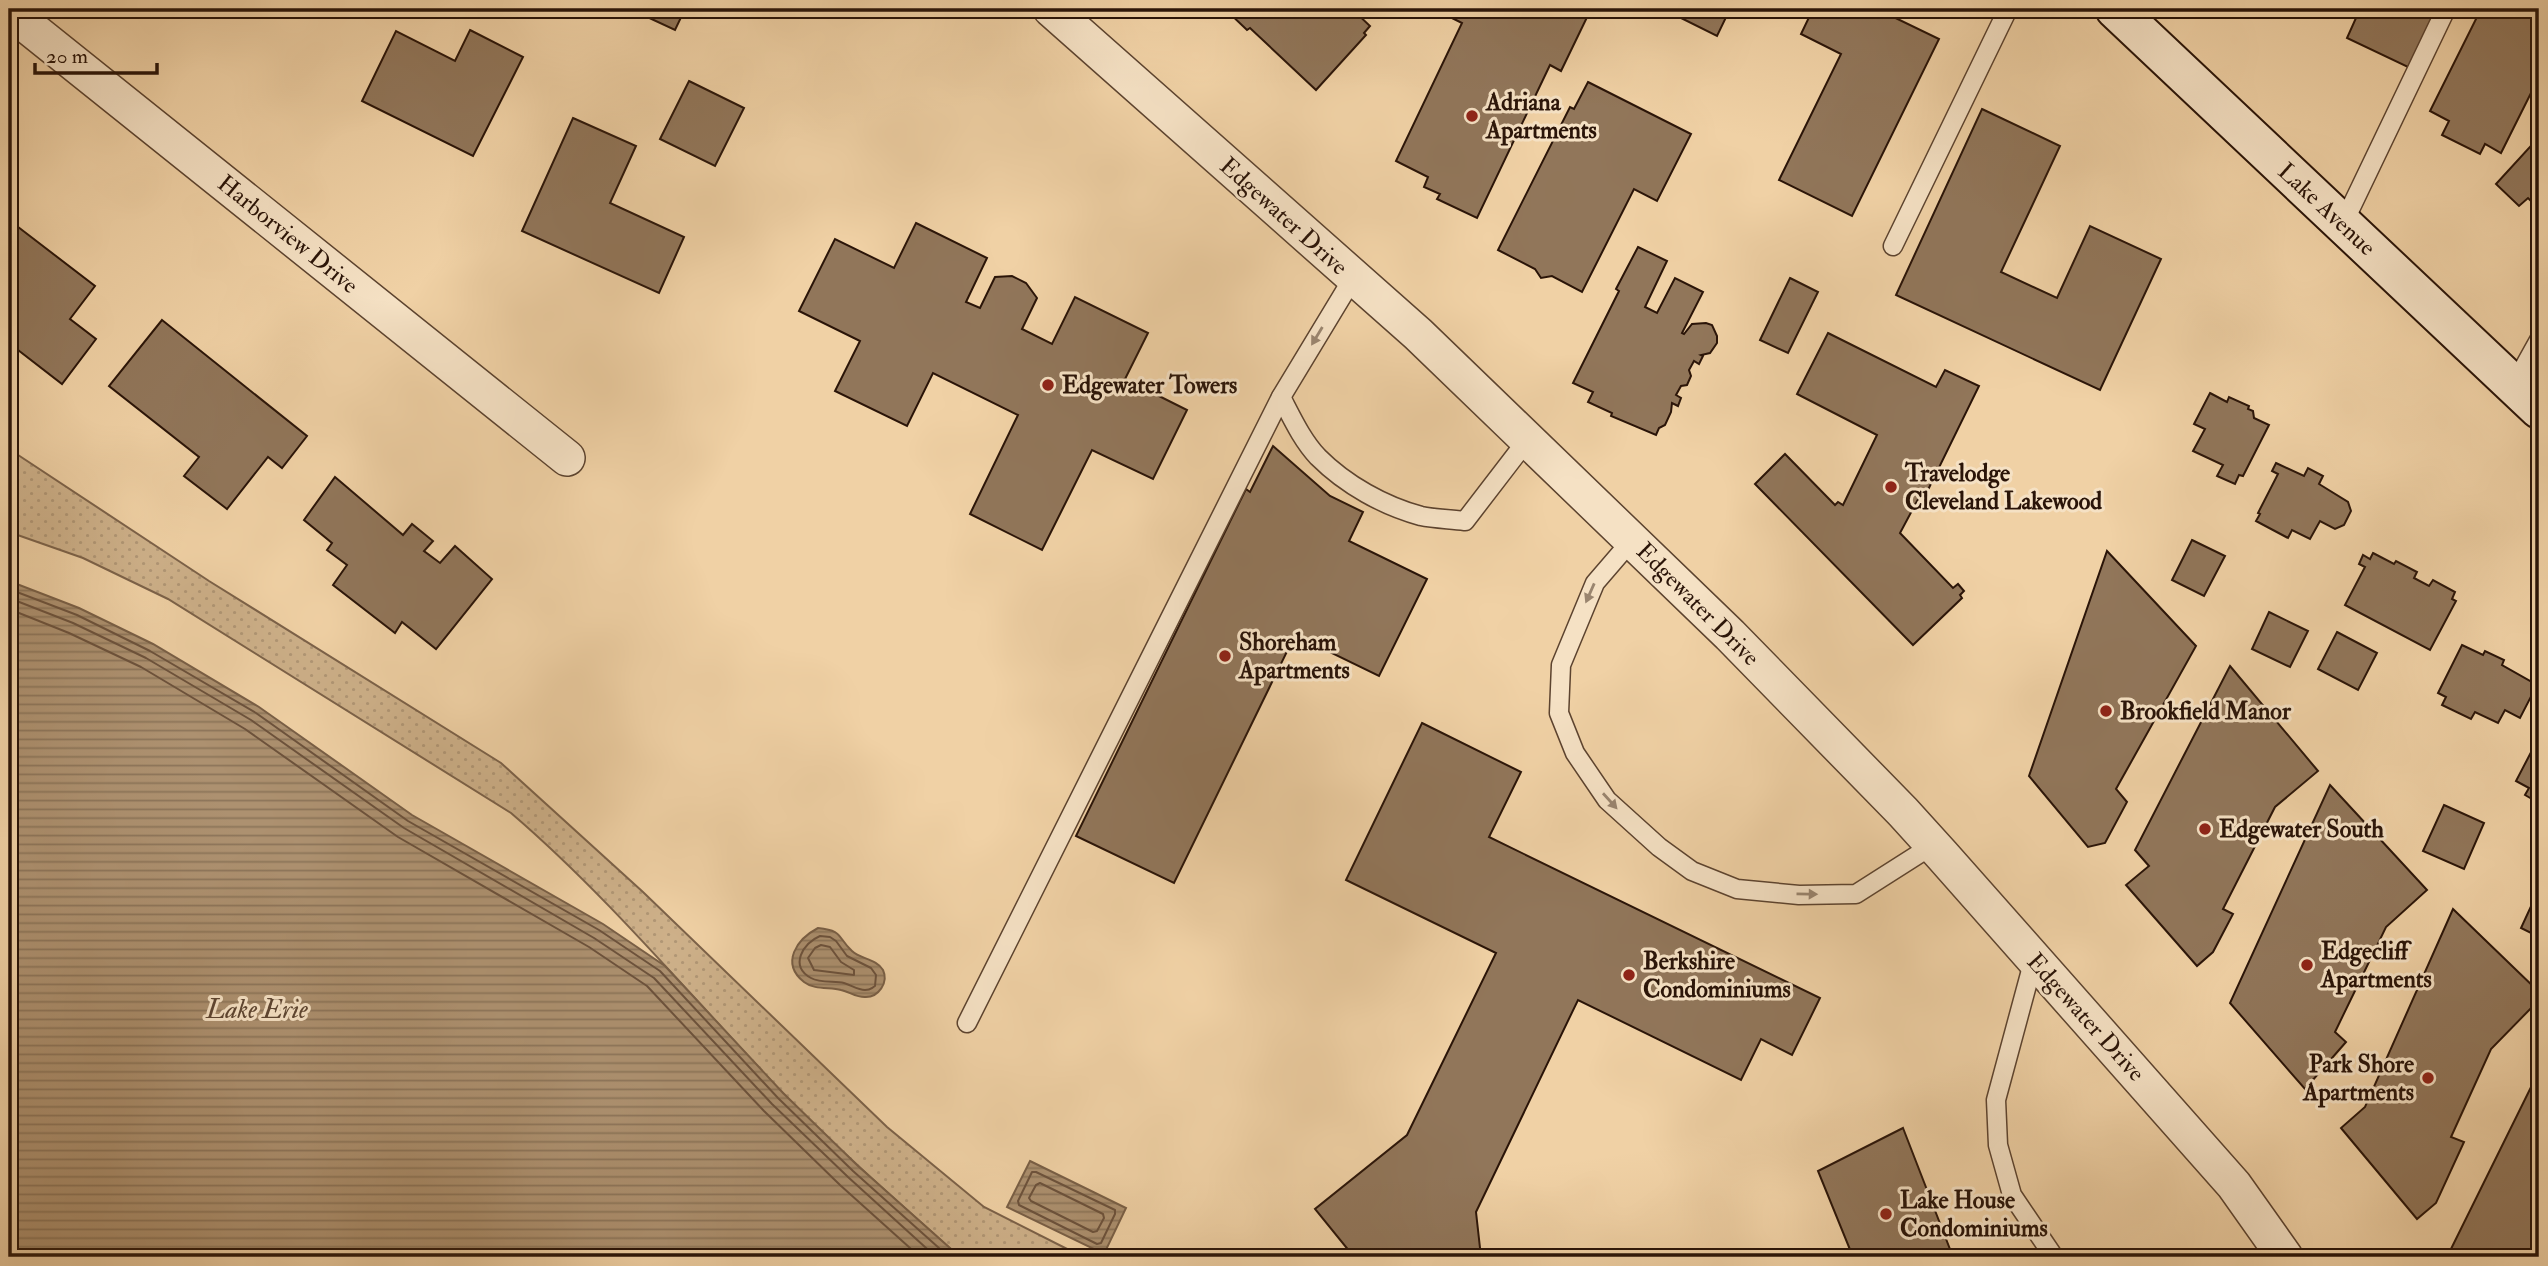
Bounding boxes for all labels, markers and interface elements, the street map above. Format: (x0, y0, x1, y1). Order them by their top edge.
scale bar (35, 32, 158, 76)
text: 20 m (46, 43, 88, 70)
place label: Adriana Apartments (1485, 87, 1597, 146)
marker: Adriana Apartments (1464, 108, 1480, 124)
street label: Edgewater Drive (1213, 151, 1354, 282)
street label: Lake Avenue (2271, 156, 2382, 263)
street label: Harborview Drive (211, 168, 364, 301)
one-way arrow (1311, 327, 1324, 346)
place label: Edgewater Towers (1062, 370, 1237, 401)
marker: Edgewater Towers (1040, 377, 1056, 393)
place label: Travelodge Cleveland Lakewood (1904, 458, 2102, 517)
marker: Travelodge Cleveland Lakewood (1883, 479, 1899, 495)
street label: Edgewater Drive (1629, 536, 1766, 673)
one-way arrow (1584, 583, 1595, 604)
place label: Shoreham Apartments (1238, 627, 1350, 686)
marker: Shoreham Apartments (1217, 648, 1233, 664)
place label: Brookfield Manor (2120, 696, 2292, 727)
marker: Brookfield Manor (2098, 703, 2114, 719)
one-way arrow (1601, 792, 1617, 809)
place label: Edgewater South (2219, 814, 2384, 845)
marker: Edgewater South (2197, 821, 2213, 837)
one-way arrow (1796, 889, 1818, 900)
place label: Edgecliff Apartments (2320, 936, 2432, 995)
place label: Berkshire Condominiums (1643, 946, 1791, 1005)
street label: Edgewater Drive (2020, 947, 2151, 1088)
marker: Edgecliff Apartments (2299, 957, 2315, 973)
marker: Berkshire Condominiums (1621, 967, 1637, 983)
water label: Lake Erie (205, 994, 308, 1026)
place label: Park Shore Apartments (2302, 1049, 2414, 1108)
marker: Park Shore Apartments (2420, 1070, 2436, 1086)
place label: Lake House Condominiums (1900, 1185, 2048, 1244)
marker: Lake House Condominiums (1878, 1206, 1894, 1222)

